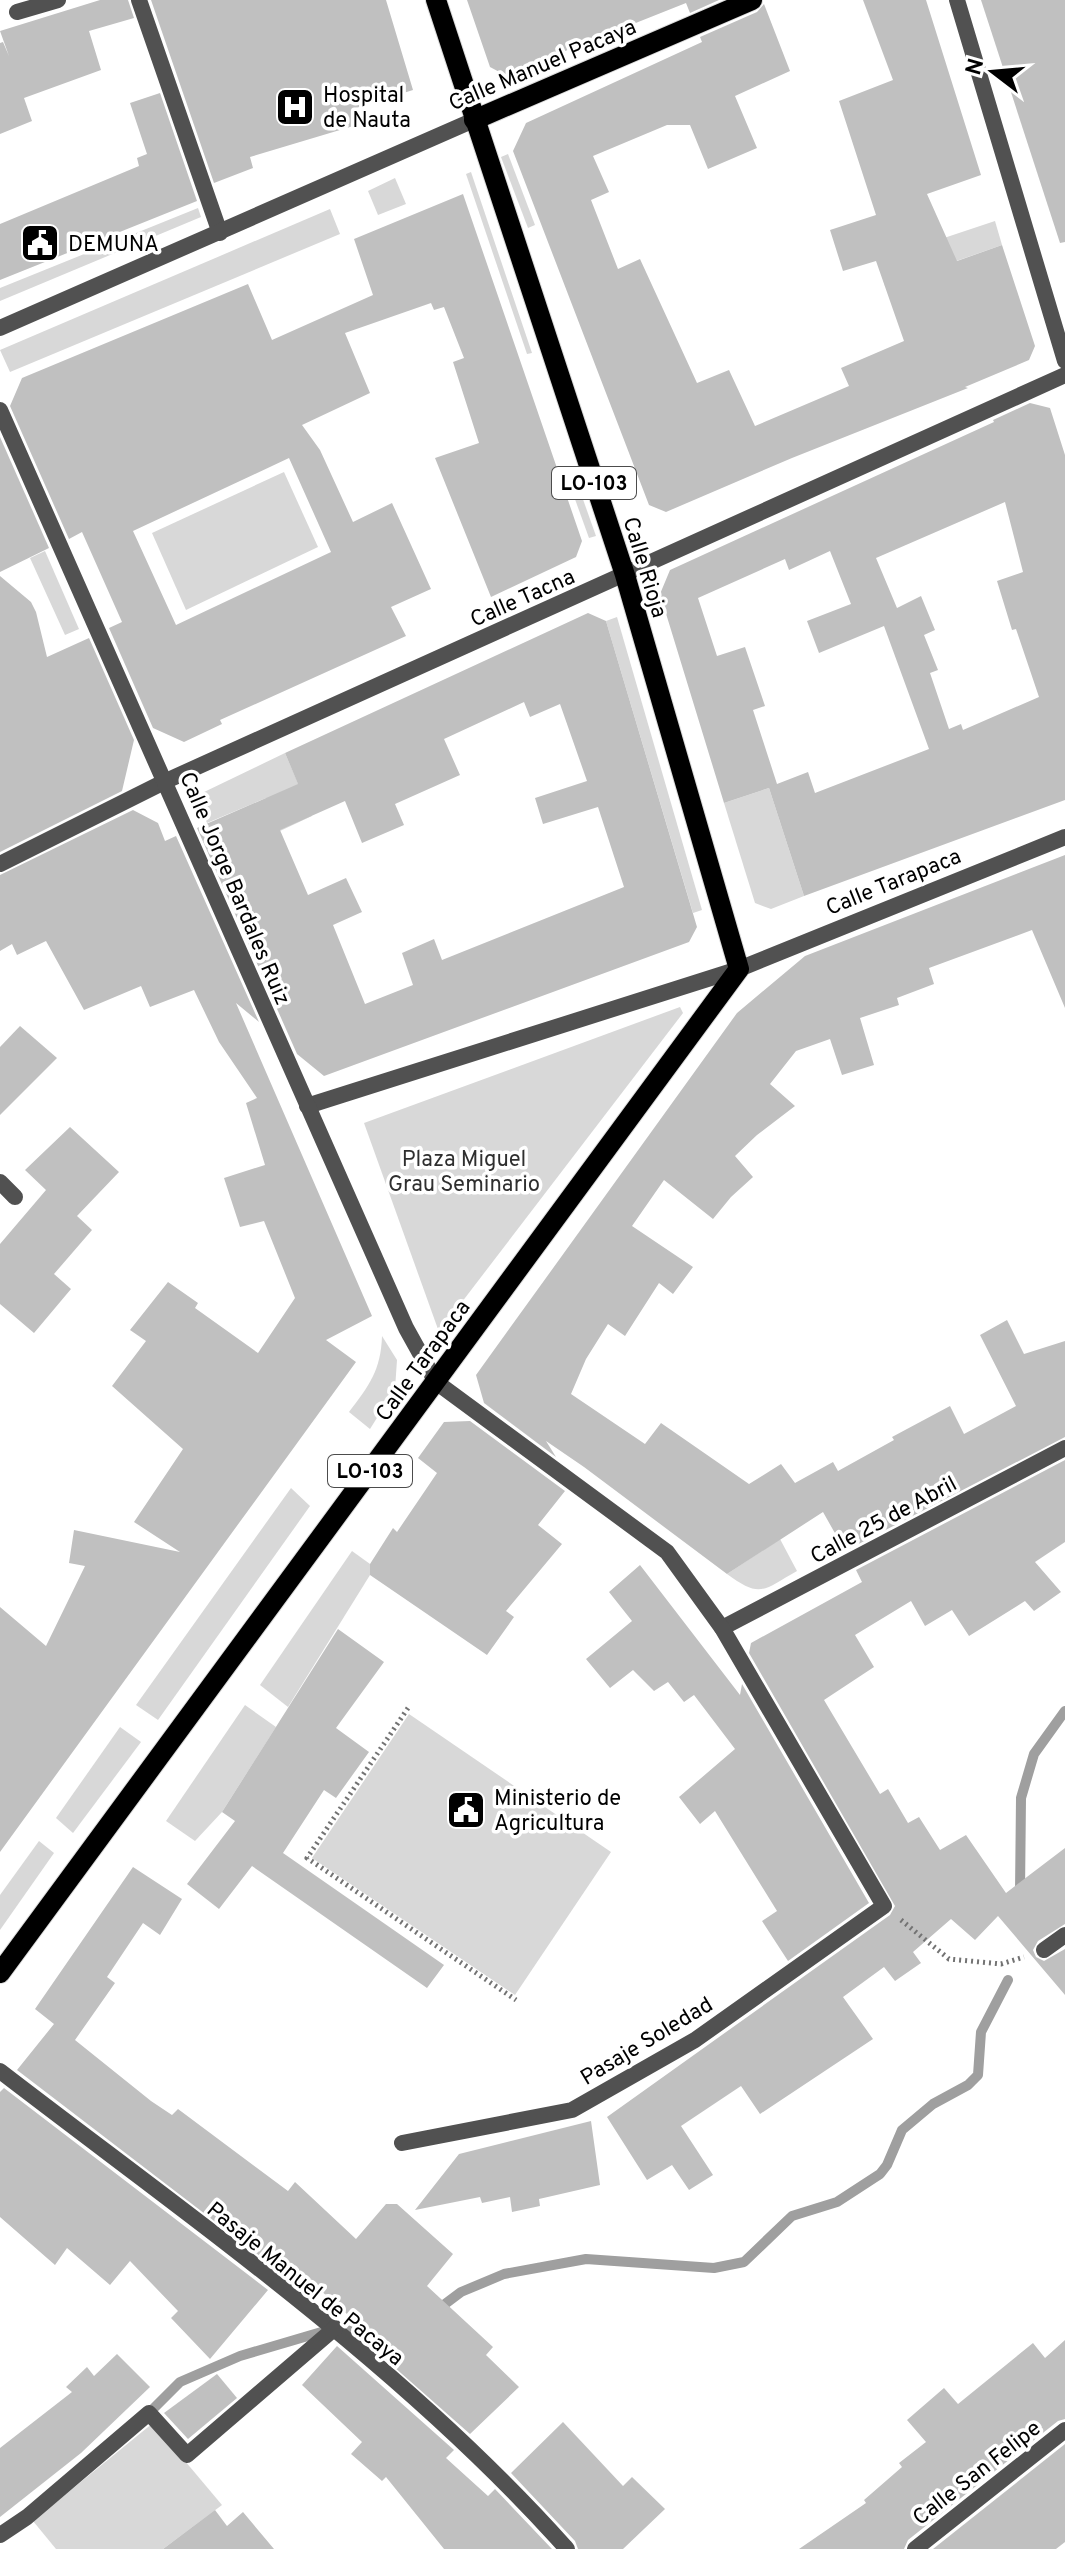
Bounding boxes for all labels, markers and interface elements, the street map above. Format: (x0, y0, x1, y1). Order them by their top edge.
street label: Calle Manuel Pacaya (445, 15, 641, 118)
north arrow (953, 32, 1033, 112)
text: N (961, 56, 991, 78)
place label: Hospital de Nauta (323, 83, 411, 135)
hospital icon: Hospital de Nauta (274, 86, 316, 128)
public building icon: DEMUNA (19, 222, 61, 264)
place label: DEMUNA (68, 232, 159, 259)
road number: LO-103 (552, 467, 636, 499)
street label: Calle Rioja (615, 514, 672, 621)
street label: Calle Tacna (466, 564, 580, 634)
street label: Calle Jorge Bardales Ruiz (172, 768, 295, 1010)
street label: Calle Tarapaca (822, 844, 966, 923)
park label: Plaza Miguel Grau Seminario (388, 1147, 540, 1199)
street label: Calle Tarapaca (371, 1295, 477, 1428)
road number: LO-103 (328, 1455, 412, 1487)
street label: Calle 25 de Abril (806, 1471, 962, 1571)
place label: Ministerio de Agricultura (494, 1786, 621, 1838)
public building icon: Ministerio de Agricultura (445, 1789, 487, 1831)
street label: Pasaje Soledad (576, 1992, 718, 2092)
street label: Pasaje Manuel de Pacaya (200, 2197, 409, 2373)
street label: Calle San Felipe (908, 2416, 1047, 2532)

